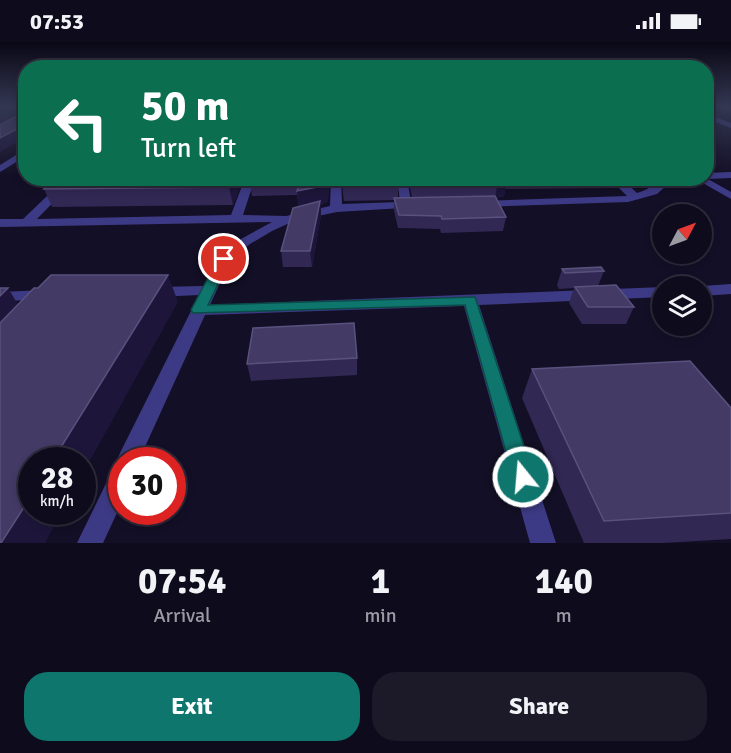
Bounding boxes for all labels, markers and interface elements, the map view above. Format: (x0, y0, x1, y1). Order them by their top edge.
text: 07:53 (30, 8, 84, 35)
text: 50 m (141, 81, 230, 132)
icon: left (42, 84, 120, 162)
text: Turn left (141, 132, 236, 165)
north arrow (652, 204, 712, 264)
map controls (652, 204, 712, 336)
pin (198, 233, 249, 284)
icon: arrive (207, 242, 240, 275)
button: layers (652, 276, 712, 336)
position arrow (491, 445, 555, 509)
speed limit sign: 30 (108, 447, 186, 525)
text: 28 (41, 460, 73, 497)
text: km/h (40, 492, 74, 510)
text: 07:54 (138, 559, 226, 604)
text: 1 (371, 559, 390, 604)
text: 140 (535, 559, 593, 604)
text: Arrival (153, 603, 211, 628)
text: min (364, 603, 397, 628)
text: m (556, 603, 572, 628)
button: Exit (24, 672, 360, 741)
button: Share (372, 672, 707, 741)

